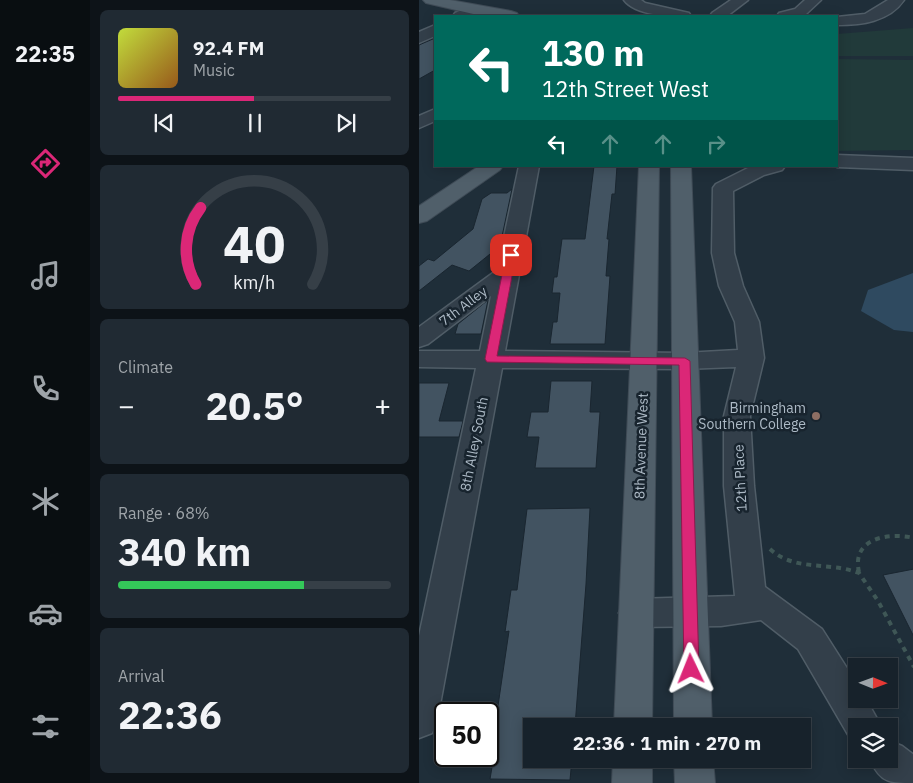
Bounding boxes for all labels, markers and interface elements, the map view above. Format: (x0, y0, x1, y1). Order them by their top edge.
text: 130 m (542, 30, 645, 76)
icon: left (459, 35, 524, 100)
text: 92.4 FM (193, 36, 264, 60)
text: 22:35 (15, 39, 75, 68)
text: Music (193, 60, 235, 80)
text: 12th Street West (542, 74, 709, 103)
icon: previous (150, 109, 178, 137)
icon: pause (241, 109, 269, 137)
icon: next (332, 109, 360, 137)
icon: left (543, 130, 571, 158)
icon: ahead (596, 130, 624, 158)
icon: ahead (649, 130, 677, 158)
icon: right (702, 130, 730, 158)
icon: directions (28, 146, 63, 181)
text: 40 (223, 210, 286, 277)
pin (490, 234, 532, 276)
icon: arrive (497, 241, 525, 269)
icon: music (28, 258, 63, 293)
text: km/h (234, 271, 276, 294)
street label: 7th Alley (435, 282, 491, 330)
text: Climate (118, 357, 173, 377)
icon: phone (28, 371, 63, 406)
text: 20.5° (205, 381, 304, 430)
text: − (118, 387, 135, 424)
text: + (374, 387, 391, 424)
street label: 8th Avenue West (630, 393, 652, 499)
street label: 8th Alley South (456, 395, 492, 493)
place label: Birmingham Southern College (698, 399, 806, 433)
marker: Birmingham Southern College (810, 410, 822, 422)
street label: 12th Place (729, 444, 751, 512)
icon: climate (28, 484, 63, 519)
text: Range · 68% (118, 503, 210, 523)
text: 340 km (118, 527, 251, 576)
icon: car (28, 596, 63, 631)
position arrow (664, 642, 716, 694)
north arrow (848, 658, 898, 708)
map controls (848, 658, 898, 768)
text: Arrival (118, 666, 165, 686)
text: 22:36 (118, 690, 222, 739)
speed limit sign: 50 (434, 702, 499, 767)
icon: filters (28, 709, 63, 744)
button: layers (848, 718, 898, 768)
text: 22:36 · 1 min · 270 m (573, 731, 761, 755)

